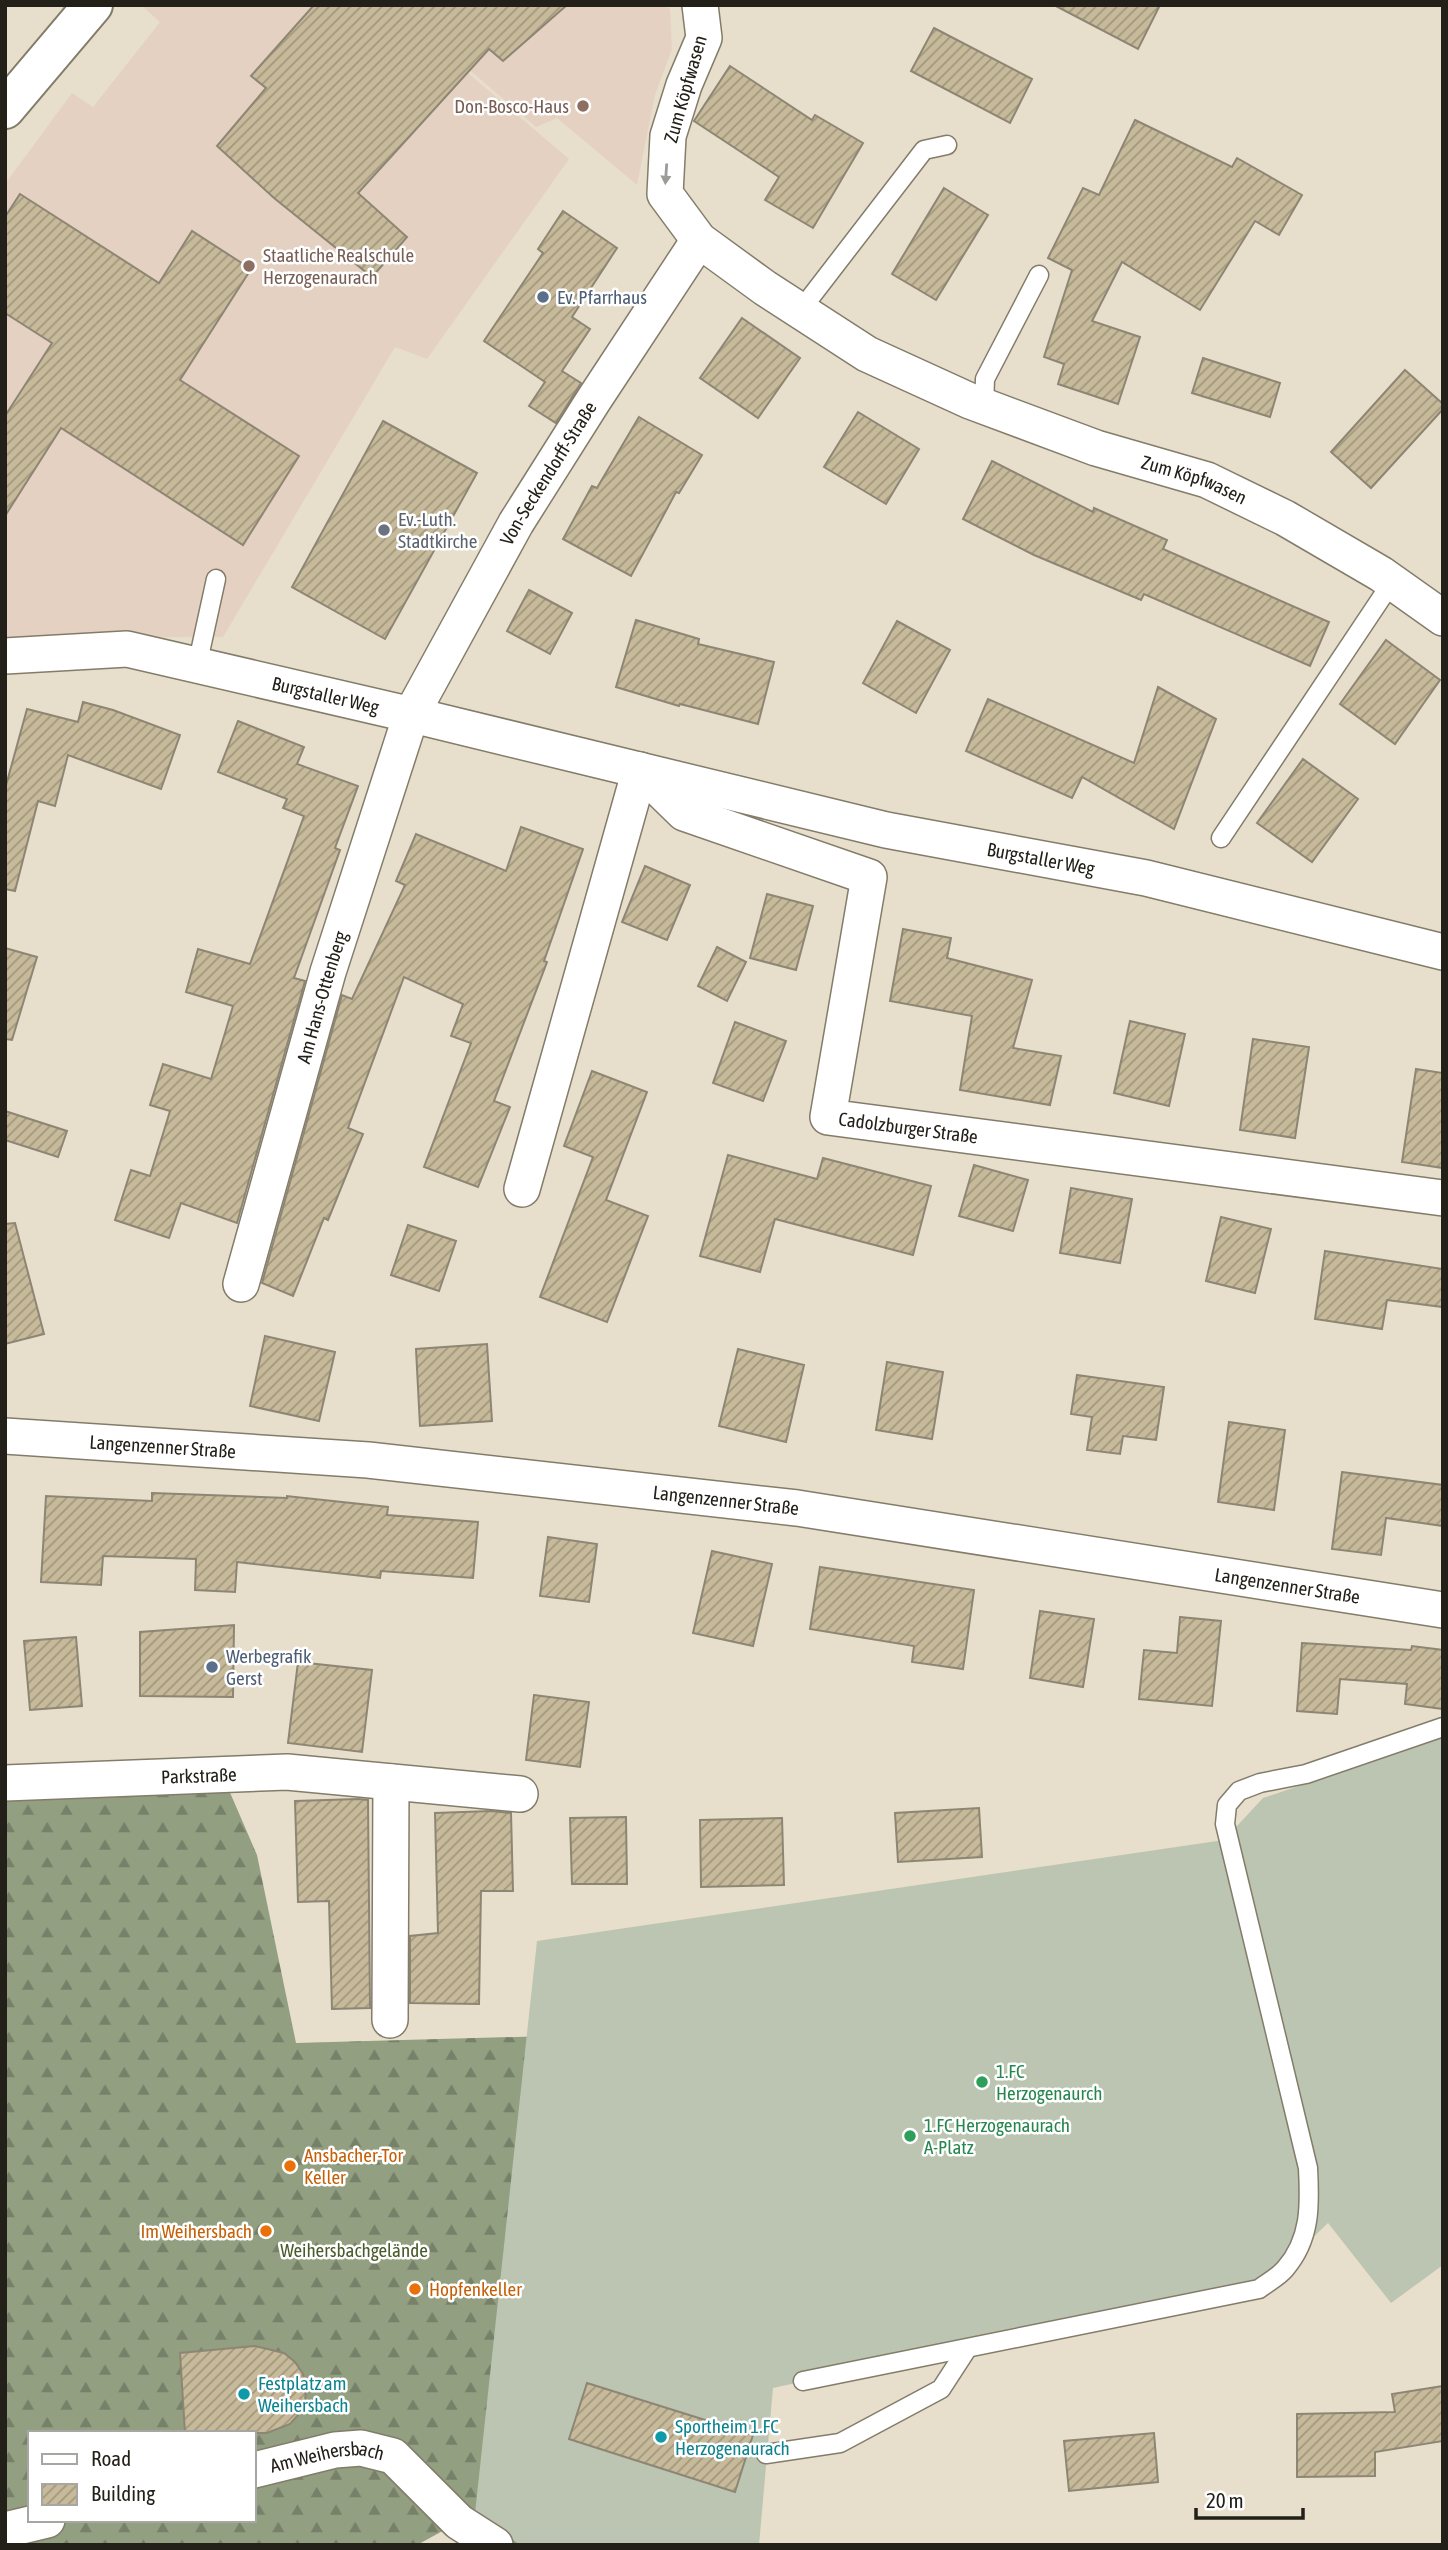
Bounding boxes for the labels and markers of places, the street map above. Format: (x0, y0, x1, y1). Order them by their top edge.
place label: Don-Bosco-Haus (454, 95, 569, 117)
marker: Don-Bosco-Haus (575, 98, 591, 114)
place label: Staatliche Realschule Herzogenaurach (263, 244, 414, 288)
marker: Staatliche Realschule Herzogenaurach (241, 258, 257, 274)
place label: Ev. Pfarrhaus (557, 286, 647, 308)
marker: Ev. Pfarrhaus (535, 289, 551, 305)
place label: Ev.-Luth. Stadtkirche (398, 508, 477, 552)
marker: Ev.-Luth. Stadtkirche (376, 522, 392, 538)
place label: Werbegrafik Gerst (226, 1645, 312, 1689)
marker: Werbegrafik Gerst (204, 1659, 220, 1675)
place label: 1.FC Herzogenaurch (996, 2060, 1102, 2104)
marker: 1.FC Herzogenaurch (974, 2074, 990, 2090)
place label: 1.FC Herzogenaurach A-Platz (924, 2114, 1070, 2158)
marker: 1.FC Herzogenaurach A-Platz (902, 2128, 918, 2144)
place label: Ansbacher-Tor Keller (304, 2144, 403, 2188)
marker: Ansbacher-Tor Keller (282, 2158, 298, 2174)
place label: Im Weihersbach (140, 2220, 252, 2242)
marker: Im Weihersbach (258, 2223, 274, 2239)
place label: Hopfenkeller (429, 2278, 522, 2300)
marker: Hopfenkeller (407, 2281, 423, 2297)
place label: Festplatz am Weihersbach (258, 2372, 348, 2416)
marker: Festplatz am Weihersbach (236, 2386, 252, 2402)
place label: Sportheim 1.FC Herzogenaurach (675, 2415, 790, 2459)
marker: Sportheim 1.FC Herzogenaurach (653, 2429, 669, 2445)

